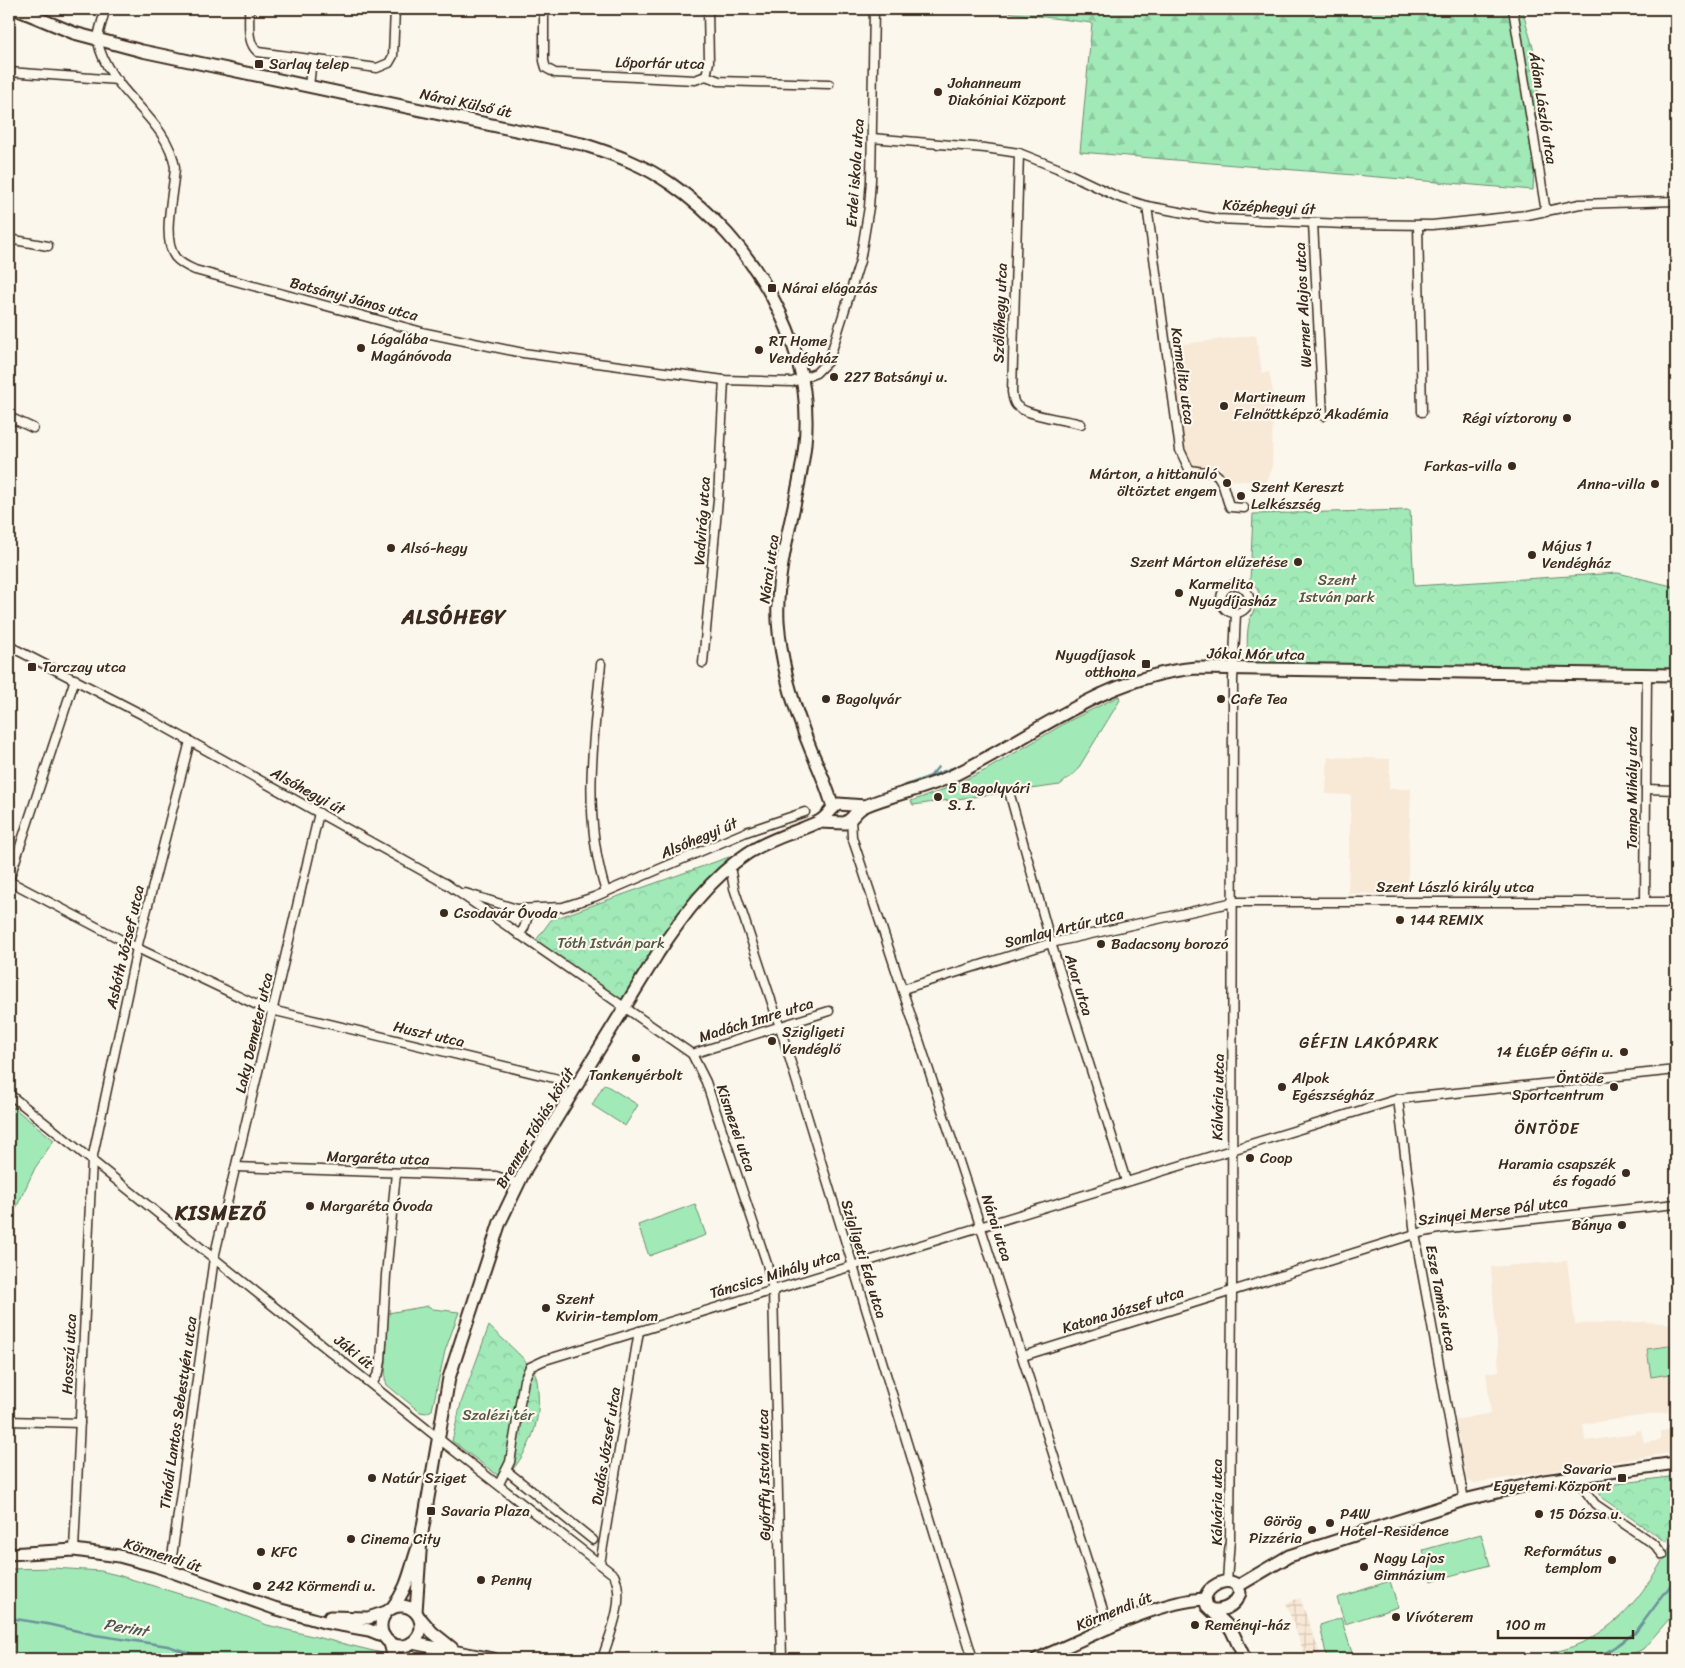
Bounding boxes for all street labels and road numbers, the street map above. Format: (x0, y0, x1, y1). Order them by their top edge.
street label: Lőportár utca (615, 49, 705, 77)
street label: Ádám László utca (1521, 49, 1565, 166)
street label: Nárai Külső út (418, 81, 515, 126)
street label: Erdei iskola utca (838, 117, 872, 228)
street label: Középhegyi út (1222, 192, 1317, 222)
street label: Werner Alajos utca (1287, 241, 1319, 368)
street label: Szőlőhegy utca (985, 262, 1015, 363)
street label: Batsányi János utca (287, 269, 421, 329)
street label: Karmelita utca (1163, 326, 1203, 427)
street label: Vadvirág utca (686, 475, 718, 566)
street label: Nárai utca (751, 532, 787, 605)
street label: Jókai Mór utca (1206, 640, 1306, 668)
street label: Tompa Mihály utca (1619, 726, 1645, 849)
street label: Alsóhegyi út (265, 759, 351, 823)
street label: Alsóhegyi út (655, 810, 743, 866)
street label: Szent László király utca (1376, 874, 1534, 900)
street label: Asbóth József utca (98, 882, 152, 1012)
street label: Somlay Artúr utca (1002, 900, 1127, 955)
street label: Avar utca (1057, 950, 1101, 1020)
street label: Laky Demeter utca (228, 970, 281, 1096)
street label: Madách Imre utca (695, 990, 817, 1050)
street label: Huszt utca (391, 1013, 468, 1055)
street label: Kálvária utca (1204, 1053, 1232, 1141)
street label: Brenner Tóbiás körút (488, 1062, 582, 1194)
street label: Kismezei utca (709, 1081, 763, 1176)
street label: Margaréta utca (326, 1143, 430, 1173)
street label: Szinyei Merse Pál utca (1417, 1189, 1570, 1233)
street label: Nárai utca (974, 1191, 1020, 1265)
street label: Szigligeti Ede utca (834, 1196, 895, 1322)
street label: Táncsics Mihály utca (706, 1242, 844, 1306)
street label: Esze Tamás utca (1418, 1243, 1464, 1354)
street label: Katona József utca (1059, 1279, 1188, 1341)
street label: Hosszú utca (54, 1313, 84, 1395)
street label: Tinódi Lantos Sebestyén utca (152, 1314, 204, 1511)
street label: Jáki út (327, 1327, 380, 1376)
street label: Dudás József utca (584, 1385, 628, 1507)
street label: Győrffy István utca (750, 1409, 778, 1541)
street label: Kálvária utca (1204, 1458, 1230, 1545)
street label: Körmendi út (121, 1530, 206, 1580)
street label: Körmendi út (1072, 1584, 1157, 1638)

